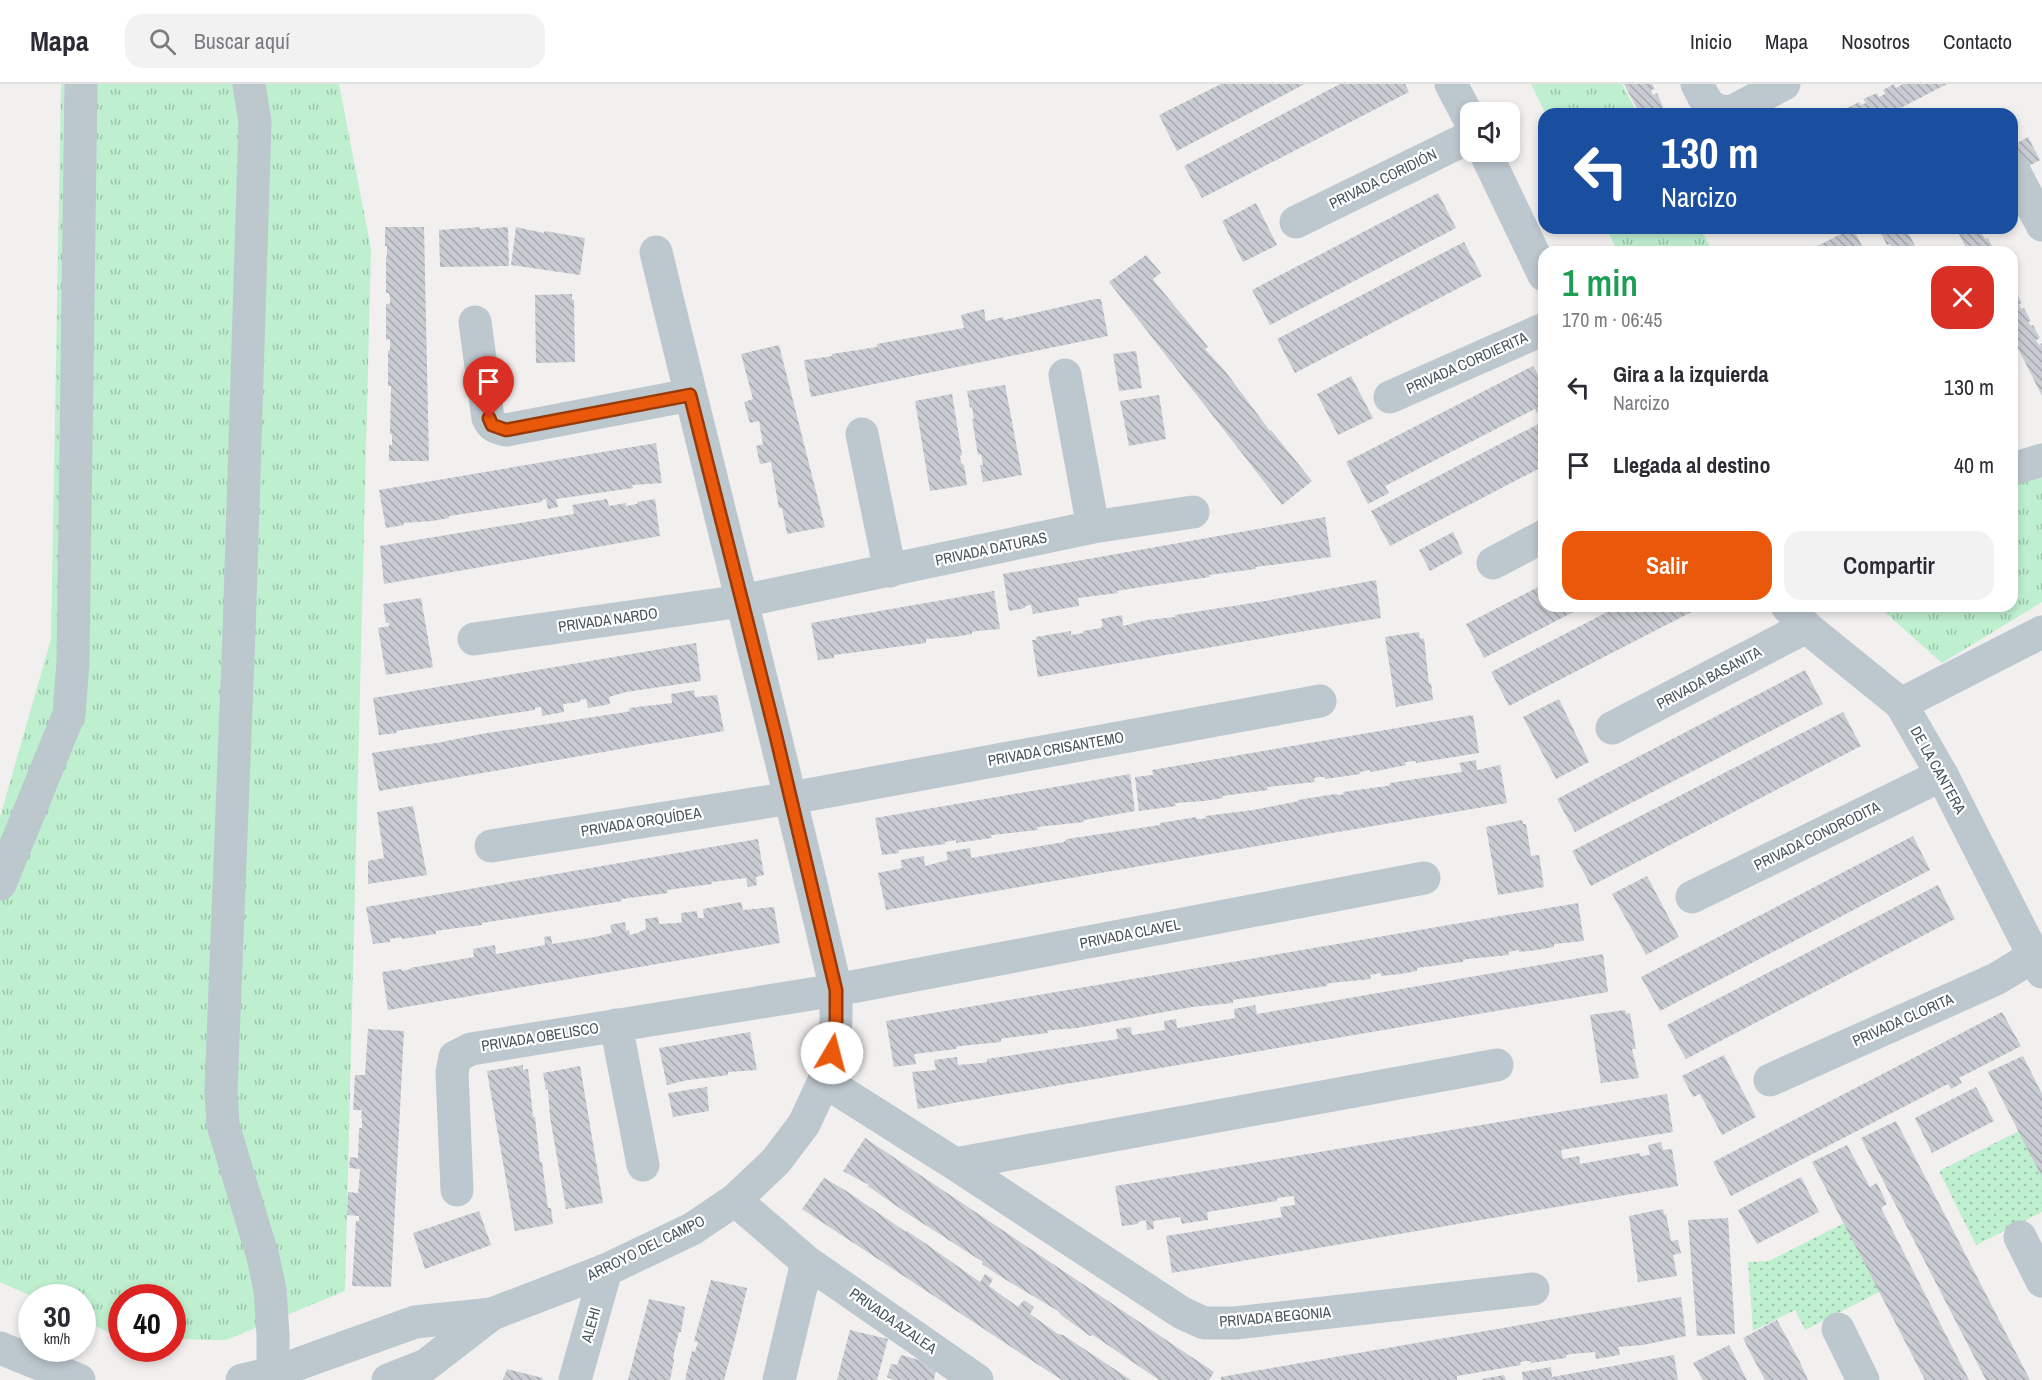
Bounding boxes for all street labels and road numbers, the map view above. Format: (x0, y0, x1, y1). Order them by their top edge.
street label: PRIVADA CORIDIÓN (1325, 143, 1440, 214)
street label: PRIVADA CORDIERITA (1403, 326, 1532, 399)
street label: PRIVADA DATURAS (933, 526, 1049, 571)
street label: PRIVADA NARDO (557, 602, 659, 637)
street label: PRIVADA BASANITA (1653, 641, 1766, 714)
street label: DE LA CANTERA (1906, 722, 1972, 818)
street label: PRIVADA CRISANTEMO (986, 726, 1126, 771)
street label: PRIVADA CONDRODITA (1750, 796, 1884, 875)
street label: PRIVADA ORQUÍDEA (579, 802, 703, 841)
street label: PRIVADA CLAVEL (1078, 913, 1182, 954)
street label: PRIVADA CLORITA (1849, 988, 1957, 1051)
street label: PRIVADA OBELISCO (480, 1017, 600, 1056)
street label: ARROYO DEL CAMPO (582, 1210, 708, 1286)
street label: PRIVADA AZALEA (845, 1283, 942, 1359)
street label: PRIVADA BEGONIA (1218, 1301, 1332, 1332)
street label: ALEHI (575, 1305, 606, 1346)

